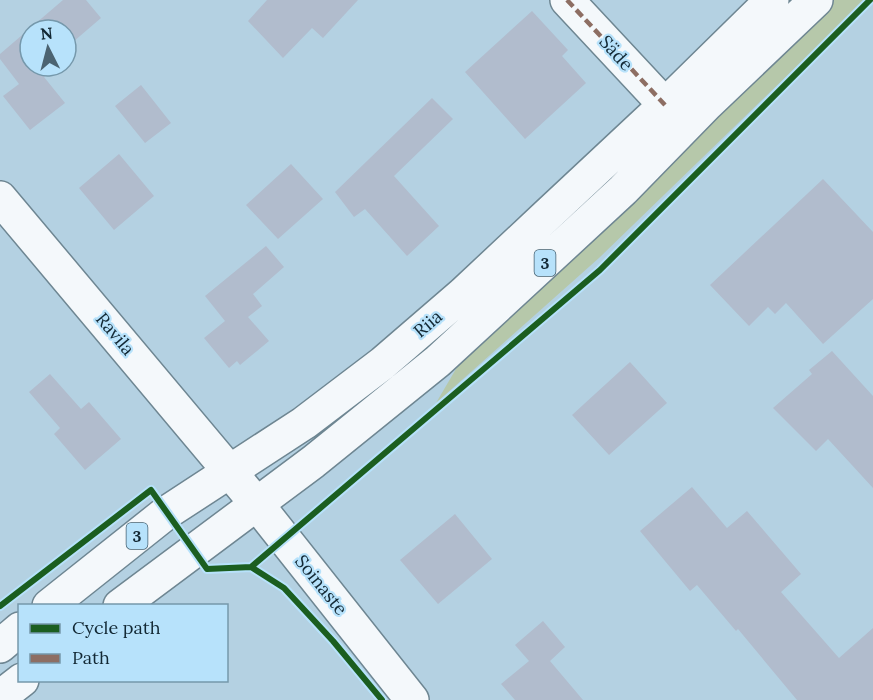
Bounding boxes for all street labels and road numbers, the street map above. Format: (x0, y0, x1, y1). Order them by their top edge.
street label: Säde (594, 30, 638, 75)
road number: 3 (534, 250, 556, 276)
street label: Riia (409, 305, 447, 342)
street label: Ravila (91, 308, 140, 360)
road number: 3 (126, 523, 148, 549)
street label: Soinaste (290, 550, 353, 620)

